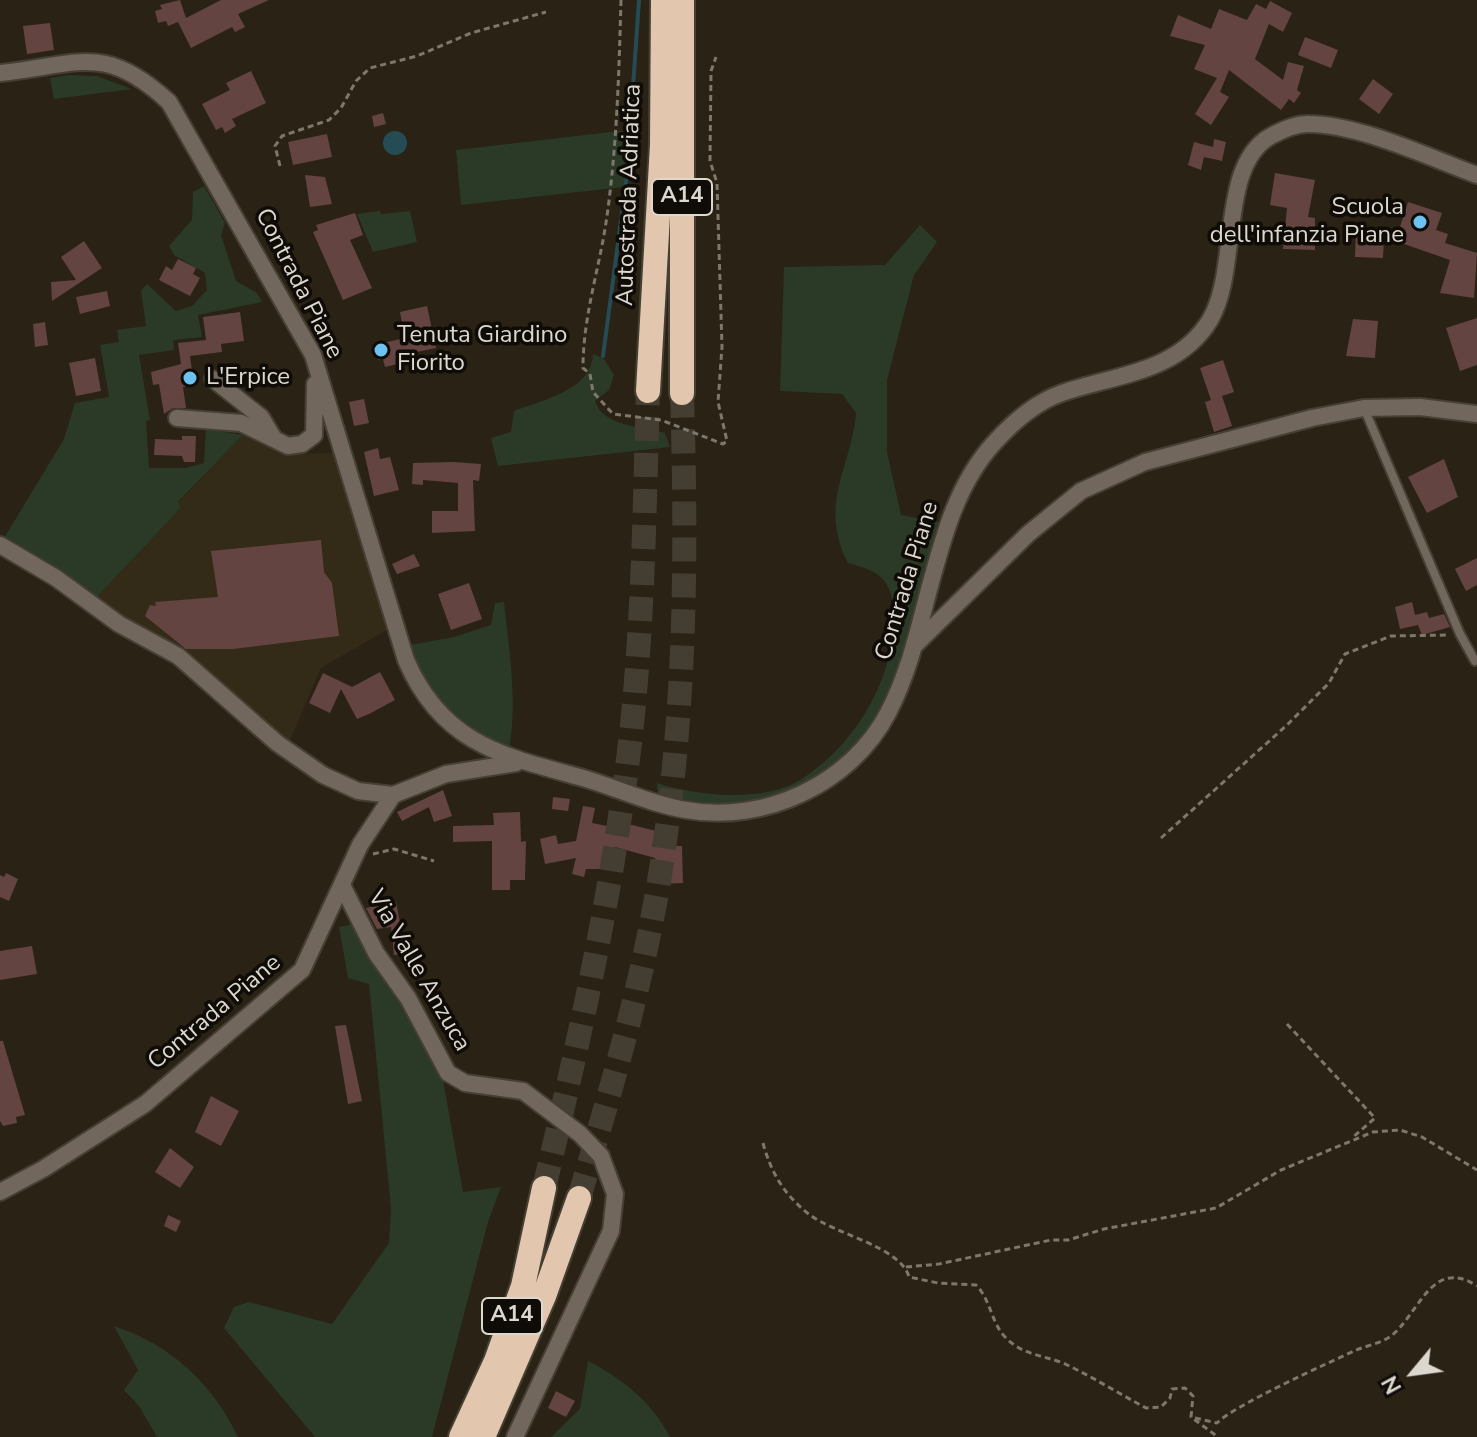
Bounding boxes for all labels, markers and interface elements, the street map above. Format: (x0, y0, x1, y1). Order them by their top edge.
street label: Autostrada Adriatica (612, 83, 648, 307)
road number: A14 (652, 179, 712, 215)
place label: Scuola dell'infanzia Piane (1210, 194, 1404, 250)
street label: Contrada Piane (248, 204, 348, 364)
marker: Scuola dell'infanzia Piane (1411, 213, 1429, 231)
place label: Tenuta Giardino Fiorito (397, 322, 567, 378)
marker: Tenuta Giardino Fiorito (372, 341, 390, 359)
place label: L'Erpice (206, 364, 290, 392)
marker: L'Erpice (181, 369, 199, 387)
street label: Contrada Piane (870, 498, 946, 664)
street label: Via Valle Anzuca (360, 885, 476, 1057)
street label: Contrada Piane (143, 949, 287, 1077)
road number: A14 (482, 1298, 542, 1334)
north arrow (1373, 1333, 1453, 1413)
text: N (1375, 1370, 1409, 1399)

